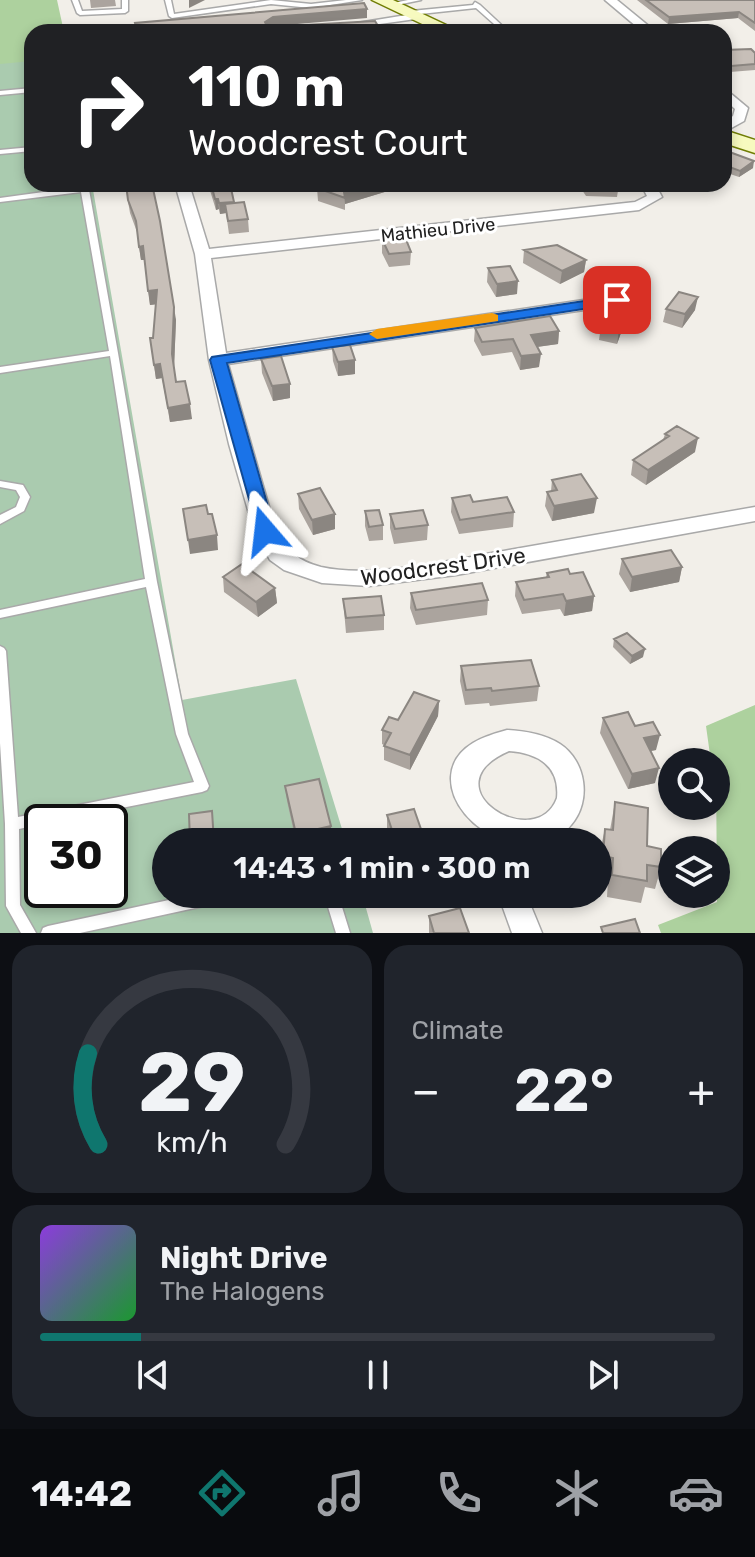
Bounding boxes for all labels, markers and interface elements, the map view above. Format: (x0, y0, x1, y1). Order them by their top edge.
text: 110 m (188, 54, 345, 120)
icon: right (56, 56, 160, 160)
text: Woodcrest Court (188, 121, 468, 164)
street label: Mathieu Drive (380, 213, 496, 247)
pin (583, 266, 651, 334)
icon: arrive (595, 278, 639, 322)
position arrow (223, 489, 307, 573)
street label: Woodcrest Drive (359, 542, 527, 591)
map controls (658, 748, 730, 908)
button: search (658, 748, 730, 820)
speed limit sign: 30 (24, 804, 128, 908)
button: layers (658, 836, 730, 908)
text: 14:43 · 1 min · 300 m (233, 850, 531, 886)
text: Climate (412, 1015, 504, 1046)
text: 29 (138, 1033, 245, 1132)
text: 22° (514, 1055, 614, 1126)
text: − (412, 1065, 440, 1117)
text: + (688, 1065, 715, 1117)
text: km/h (156, 1125, 227, 1159)
text: Night Drive (160, 1240, 328, 1276)
text: The Halogens (160, 1276, 325, 1307)
icon: previous (131, 1353, 175, 1397)
icon: pause (356, 1353, 400, 1397)
icon: next (581, 1353, 625, 1397)
icon: directions (194, 1465, 250, 1521)
icon: music (313, 1465, 369, 1521)
icon: phone (431, 1465, 487, 1521)
icon: climate (549, 1465, 605, 1521)
icon: car (668, 1465, 724, 1521)
text: 14:42 (31, 1472, 132, 1515)

